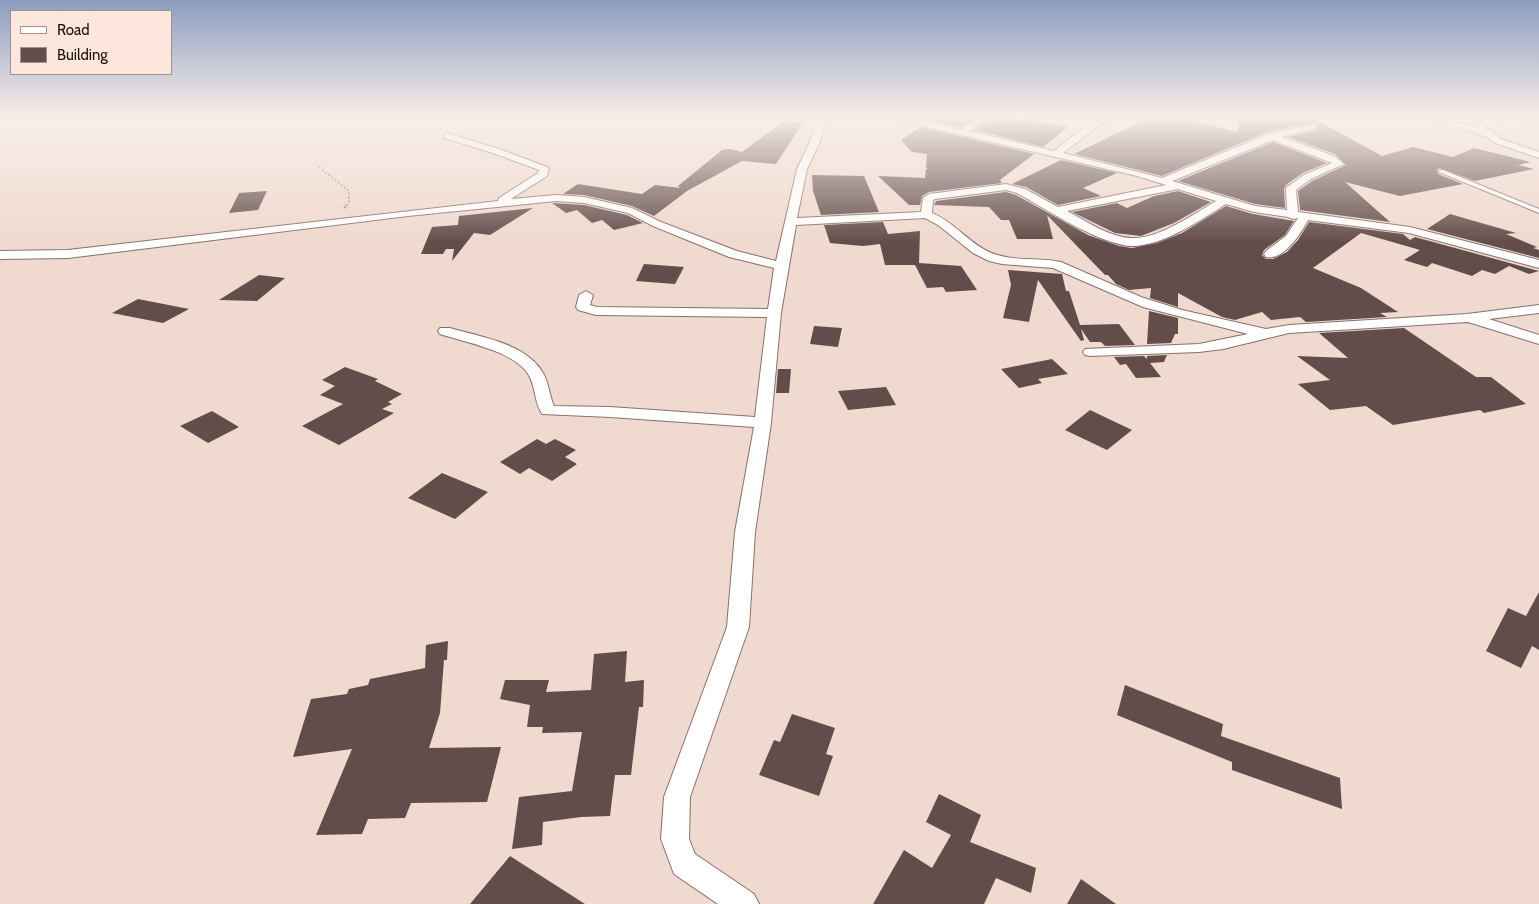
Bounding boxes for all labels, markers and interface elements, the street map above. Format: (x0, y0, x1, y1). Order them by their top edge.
legend (10, 10, 172, 75)
text: Road (57, 21, 90, 39)
text: Building (57, 46, 108, 64)

